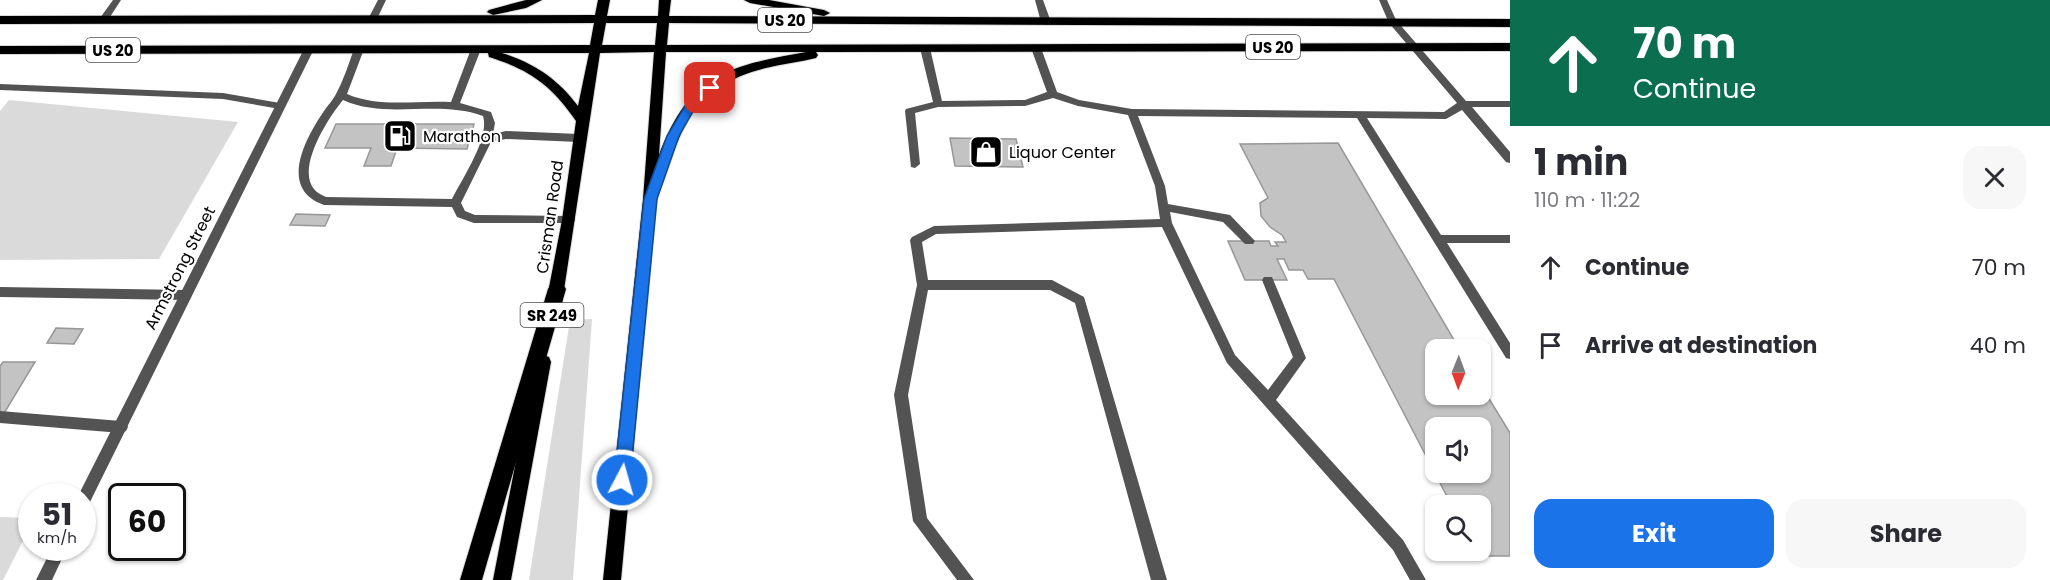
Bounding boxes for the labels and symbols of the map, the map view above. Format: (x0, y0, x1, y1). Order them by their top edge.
road number: US 20 (758, 8, 812, 32)
road number: US 20 (1246, 35, 1300, 59)
road number: US 20 (86, 38, 140, 62)
pin (684, 62, 735, 113)
fuel station icon: Marathon (382, 118, 418, 154)
place label: Marathon (423, 125, 501, 148)
shop icon: Liquor Center (968, 134, 1004, 170)
place label: Liquor Center (1009, 141, 1116, 164)
street label: Crisman Road (531, 159, 569, 275)
street label: Armstrong Street (139, 202, 221, 334)
road number: SR 249 (520, 303, 584, 327)
north arrow (1425, 339, 1491, 405)
position arrow (590, 448, 654, 512)
speed limit sign: 60 (108, 483, 186, 561)

